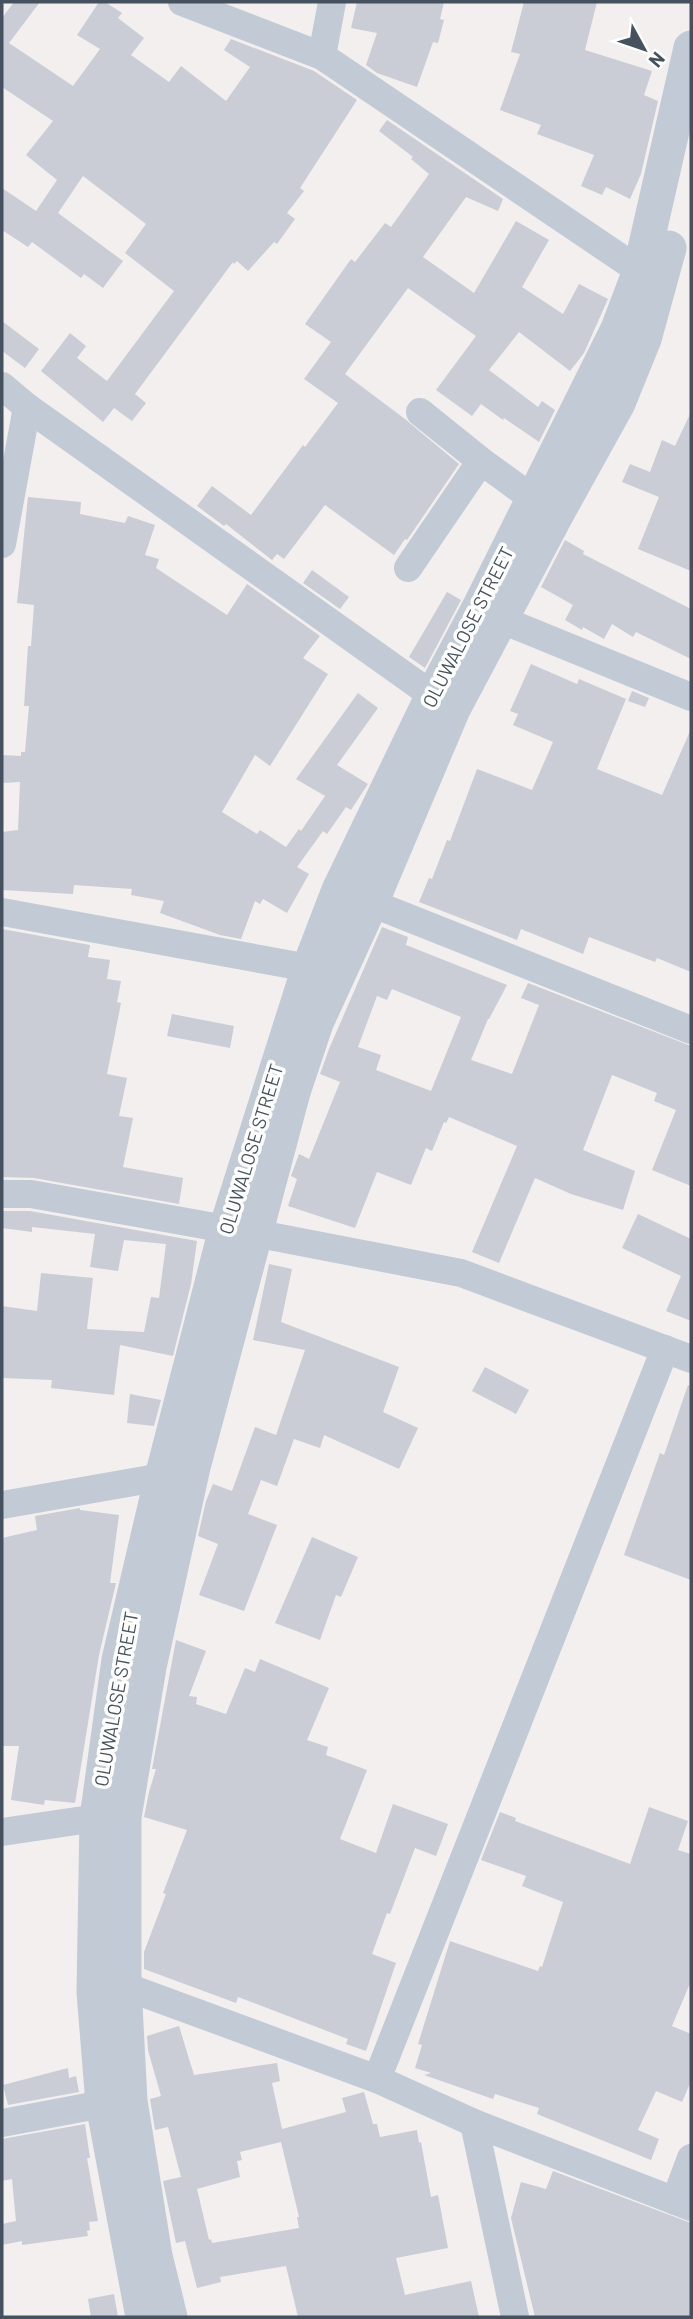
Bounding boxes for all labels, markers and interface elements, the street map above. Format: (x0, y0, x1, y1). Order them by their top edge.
north arrow (609, 14, 679, 84)
text: N (645, 48, 670, 72)
street label: OLUWALOSE STREET (417, 543, 518, 711)
street label: OLUWALOSE STREET (214, 1061, 287, 1237)
street label: OLUWALOSE STREET (89, 1610, 142, 1788)

